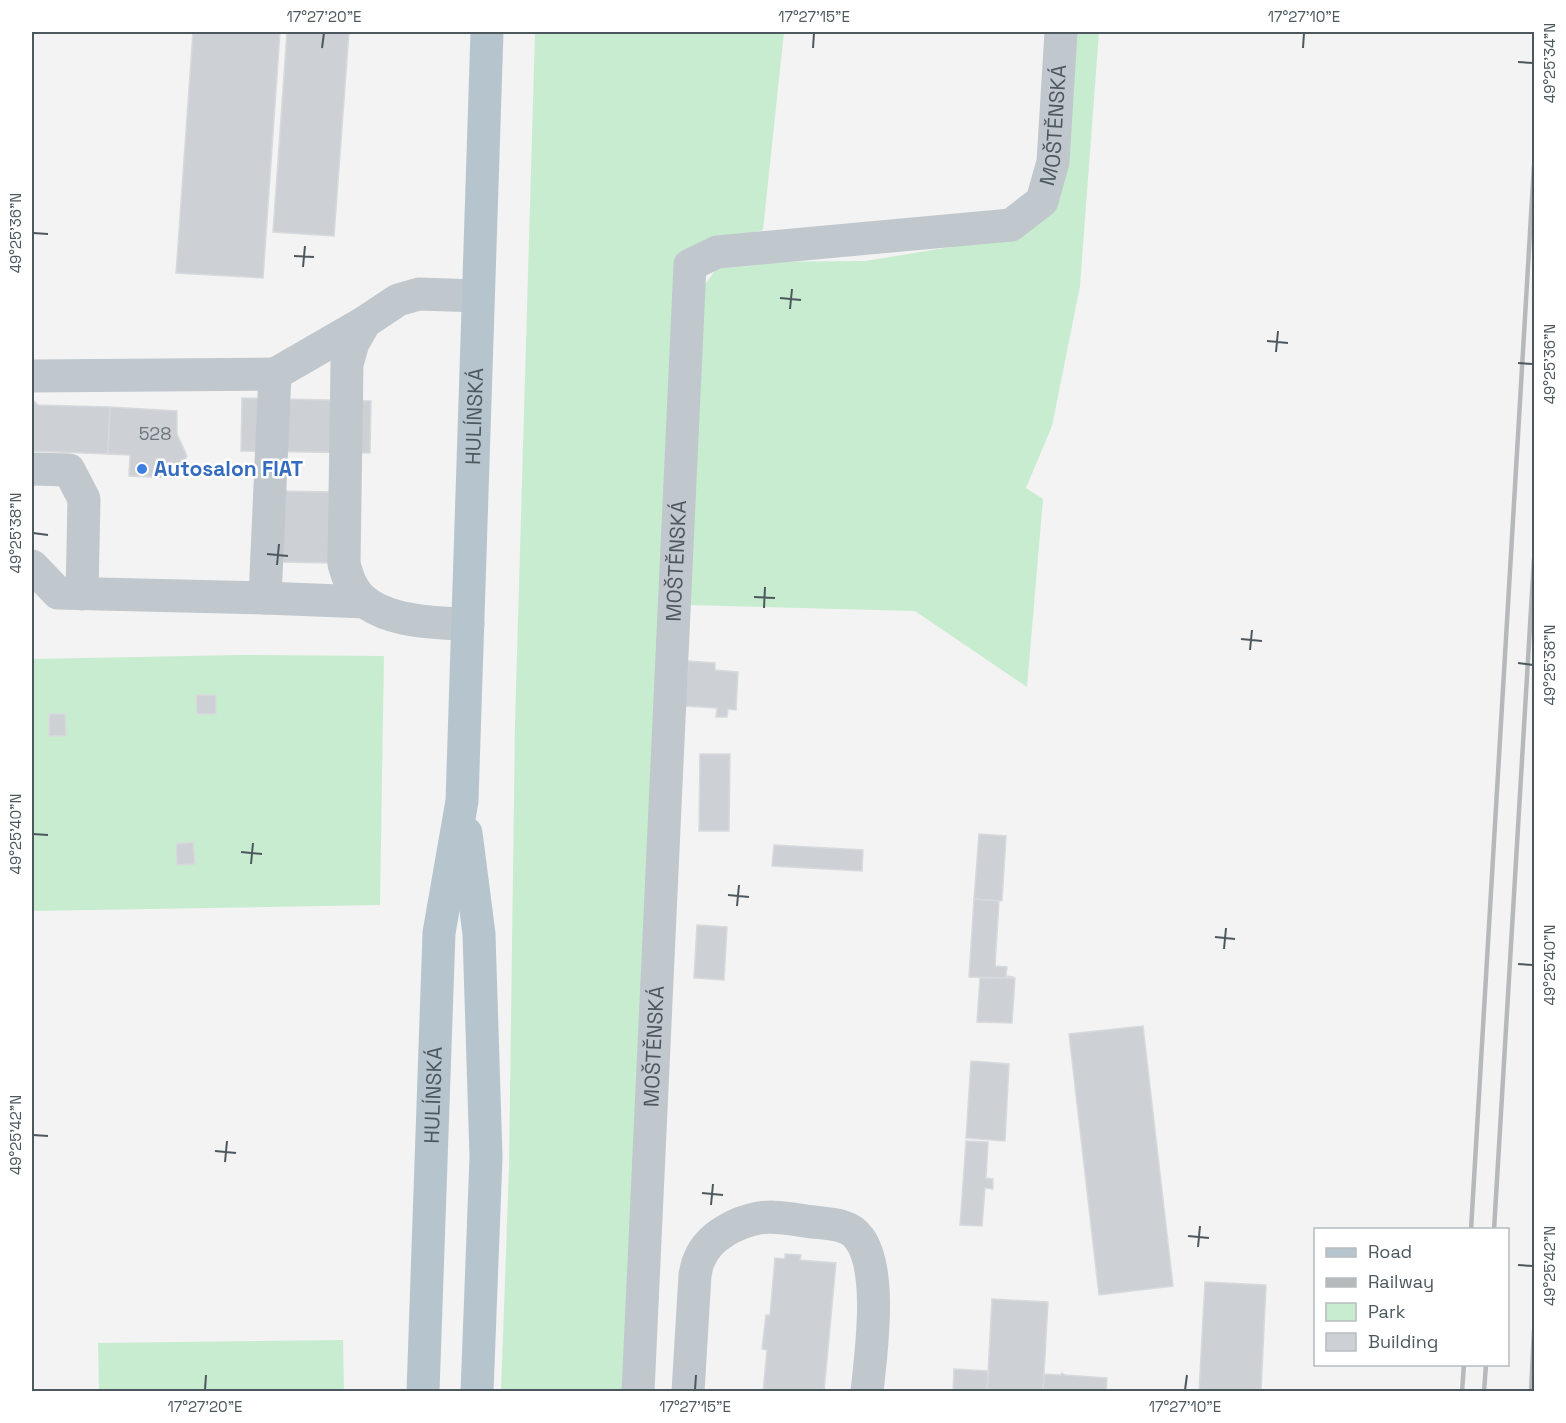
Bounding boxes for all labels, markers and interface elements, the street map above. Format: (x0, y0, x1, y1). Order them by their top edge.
text: 17°27'20"E (286, 7, 362, 26)
text: 17°27'15"E (778, 7, 850, 26)
text: 17°27'10"E (1268, 7, 1340, 26)
text: 49°25'34"N (1540, 23, 1559, 103)
street label: MOŠTĚNSKÁ (1033, 64, 1072, 189)
text: 49°25'36"N (6, 193, 25, 273)
text: 49°25'36"N (1540, 324, 1559, 404)
street label: HULÍNSKÁ (459, 367, 489, 465)
house number: 528 (139, 422, 171, 445)
place label: Autosalon FIAT (154, 455, 303, 482)
marker: Autosalon FIAT (135, 462, 149, 476)
text: 49°25'38"N (6, 493, 25, 573)
street label: MOŠTĚNSKÁ (660, 500, 692, 622)
text: 49°25'38"N (1540, 625, 1559, 705)
text: 49°25'40"N (6, 794, 25, 874)
text: 49°25'40"N (1540, 925, 1559, 1005)
street label: MOŠTĚNSKÁ (637, 985, 670, 1108)
street label: HULÍNSKÁ (418, 1046, 448, 1144)
text: 49°25'42"N (6, 1095, 25, 1175)
text: 49°25'42"N (1540, 1226, 1559, 1306)
legend (1314, 1228, 1509, 1366)
text: Road (1368, 1240, 1412, 1263)
text: Railway (1368, 1270, 1434, 1293)
text: Park (1368, 1300, 1406, 1323)
text: Building (1368, 1330, 1438, 1353)
text: 17°27'20"E (167, 1397, 243, 1416)
text: 17°27'15"E (659, 1397, 731, 1416)
text: 17°27'10"E (1149, 1397, 1221, 1416)

